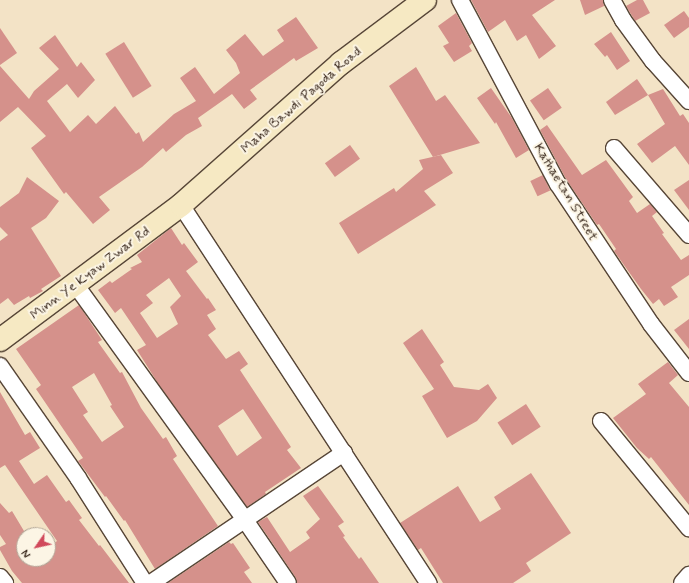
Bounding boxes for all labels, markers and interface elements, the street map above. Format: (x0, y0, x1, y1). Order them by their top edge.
street label: Maha Bawdi Pagoda Road (238, 44, 364, 156)
street label: Kathaetan Street (530, 140, 602, 244)
street label: Minn Ye Kyaw Zwar Rd (26, 222, 154, 324)
north arrow (16, 527, 56, 567)
text: N (19, 546, 35, 560)

